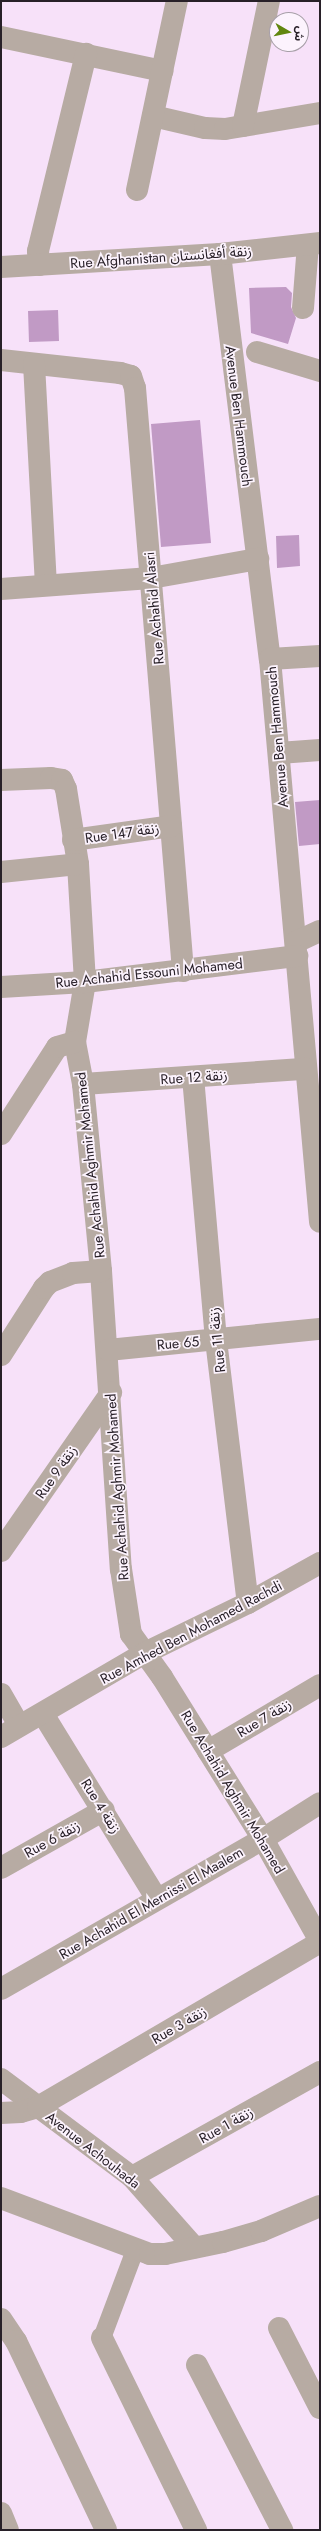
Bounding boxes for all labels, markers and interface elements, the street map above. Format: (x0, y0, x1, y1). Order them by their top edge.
north arrow (269, 12, 309, 52)
text: ش (291, 25, 309, 42)
street label: Rue Afghanistan زنقة أفغانستان (70, 242, 252, 272)
street label: Avenue Ben Hammouch (222, 345, 256, 487)
street label: Rue Achahid Alasri (141, 551, 167, 665)
street label: Avenue Ben Hammouch (262, 666, 292, 808)
street label: Rue 147 زنقة (84, 819, 160, 847)
street label: Rue Achahid Essouni Mohamed (55, 955, 243, 991)
street label: Rue 12 زنقة (160, 1066, 228, 1088)
street label: Rue Achahid Aghmir Mohamed (72, 1071, 108, 1259)
street label: Rue 11 زنقة (205, 1306, 229, 1374)
street label: Rue 65 (156, 1333, 200, 1353)
street label: Rue Achahid Aghmir Mohamed (102, 1393, 132, 1581)
street label: Rue 9 زنقة (32, 1442, 80, 1502)
street label: Rue Amhed Ben Mohamed Rachdi (97, 1577, 285, 1687)
street label: Rue 7 زنقة (234, 1695, 294, 1741)
street label: Rue Achahid Aghmir Mohamed (178, 1707, 288, 1877)
street label: Rue 4 زنقة (78, 1776, 124, 1836)
street label: Rue 6 زنقة (21, 1817, 83, 1861)
street label: Rue Achahid El Mernissi El Maalem (56, 1843, 246, 1963)
street label: Rue 3 زنقة (149, 2003, 209, 2047)
street label: Rue 1 زنقة (196, 2103, 256, 2147)
street label: Avenue Achouhada (43, 2108, 143, 2192)

